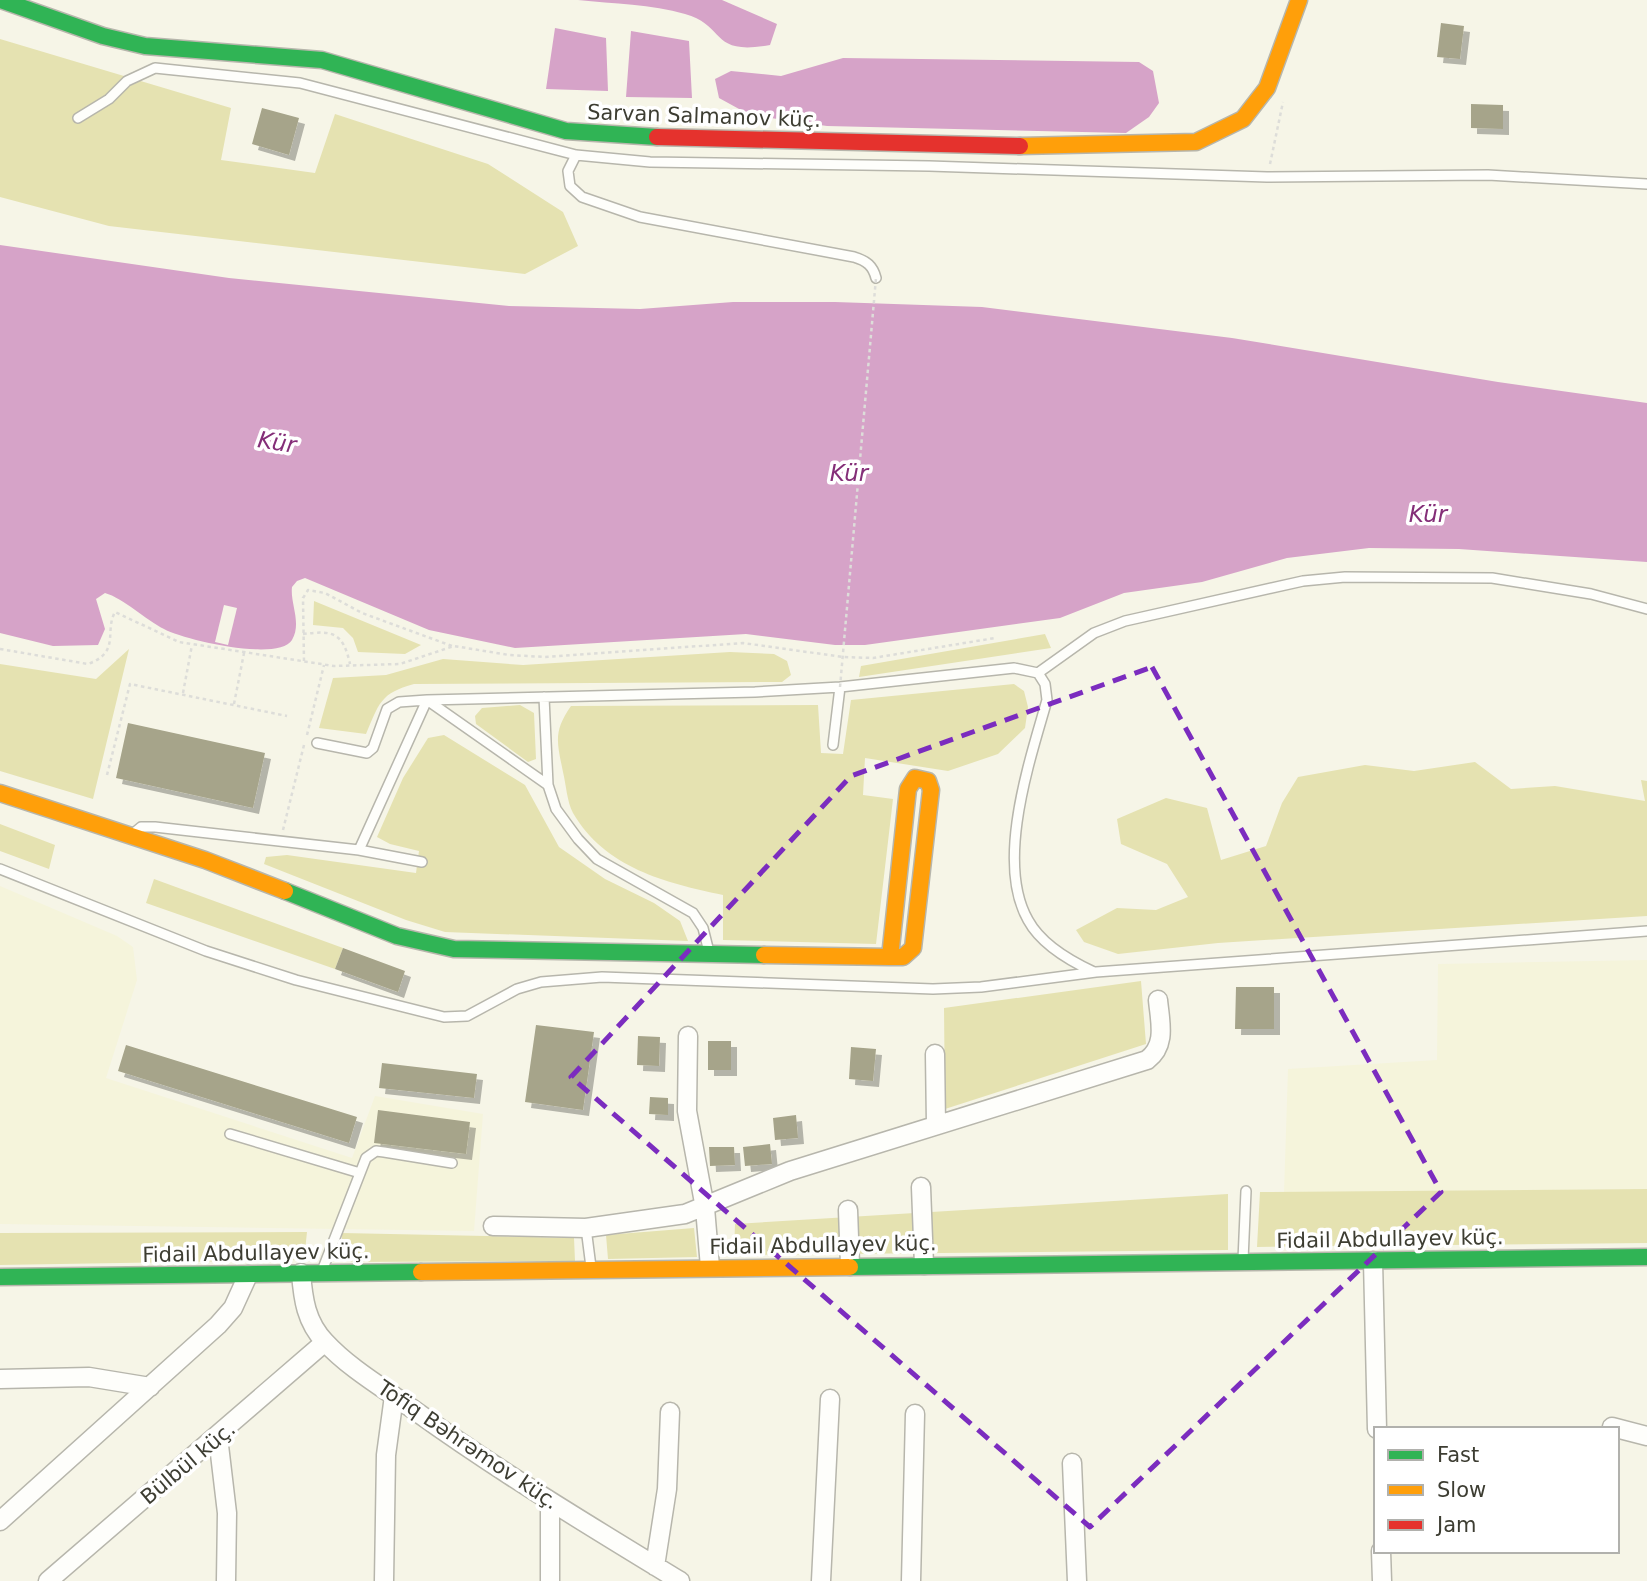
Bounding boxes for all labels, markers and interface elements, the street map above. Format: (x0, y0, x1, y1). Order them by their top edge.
street label: Sarvan Salmanov küç. (587, 100, 821, 132)
water label: Kür (256, 426, 300, 458)
water label: Kür (830, 460, 870, 486)
water label: Kür (1409, 501, 1449, 527)
street label: Fidail Abdullayev küç. (1276, 1225, 1504, 1253)
street label: Fidail Abdullayev küç. (709, 1231, 937, 1259)
street label: Fidail Abdullayev küç. (142, 1239, 370, 1267)
street label: Tofiq Bəhrəmov küç. (372, 1375, 563, 1514)
street label: Bülbül küç. (136, 1417, 240, 1509)
legend (1374, 1427, 1619, 1553)
text: Fast (1437, 1443, 1479, 1467)
text: Slow (1437, 1478, 1486, 1502)
text: Jam (1435, 1513, 1477, 1537)

